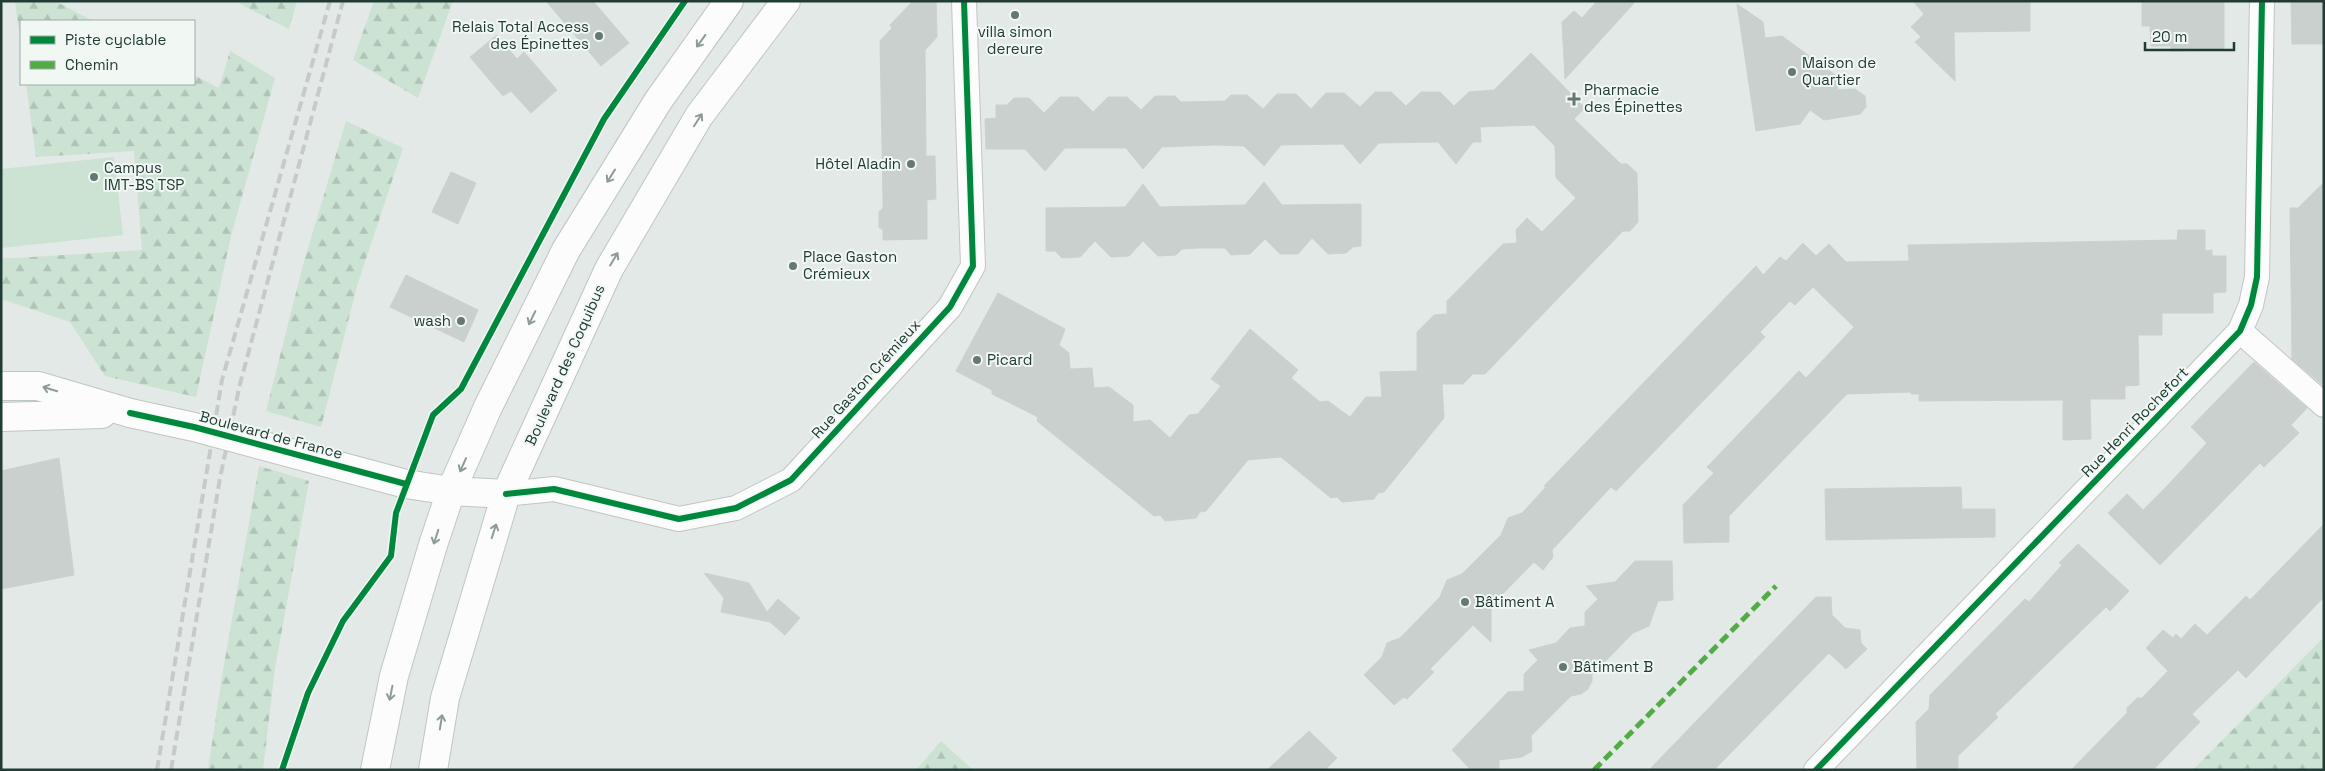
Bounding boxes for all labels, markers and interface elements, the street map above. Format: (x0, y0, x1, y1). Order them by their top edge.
marker: villa simon dereure (1009, 9, 1021, 21)
place label: Relais Total Access des Épinettes (452, 17, 589, 53)
legend (20, 20, 195, 85)
scale bar (2145, 20, 2234, 52)
place label: villa simon dereure (978, 22, 1052, 58)
text: 20 m (2152, 27, 2187, 46)
text: Piste cyclable (65, 30, 167, 49)
marker: Relais Total Access des Épinettes (593, 30, 605, 42)
one-way arrow (696, 34, 706, 48)
place label: Maison de Quartier (1802, 53, 1876, 89)
text: Chemin (65, 55, 118, 74)
marker: Maison de Quartier (1786, 66, 1798, 78)
place label: Pharmacie des Épinettes (1584, 80, 1683, 116)
marker: Pharmacie des Épinettes (1568, 93, 1580, 105)
one-way arrow (693, 113, 703, 127)
place label: Hôtel Aladin (815, 154, 901, 173)
place label: Campus IMT-BS TSP (104, 158, 184, 194)
marker: Hôtel Aladin (905, 158, 917, 170)
one-way arrow (606, 169, 616, 183)
marker: Campus IMT-BS TSP (88, 171, 100, 183)
place label: Place Gaston Crémieux (803, 247, 897, 283)
one-way arrow (610, 253, 620, 267)
marker: Place Gaston Crémieux (787, 260, 799, 272)
street label: Boulevard des Coquibus (520, 281, 609, 448)
one-way arrow (527, 310, 536, 325)
place label: wash (413, 311, 451, 330)
marker: wash (455, 315, 467, 327)
street label: Rue Gaston Crémieux (807, 315, 924, 442)
place label: Picard (987, 350, 1032, 369)
marker: Picard (971, 354, 983, 366)
street label: Rue Henri Rochefort (2077, 362, 2192, 481)
one-way arrow (42, 384, 58, 394)
street label: Boulevard de France (197, 406, 345, 463)
one-way arrow (457, 457, 467, 472)
one-way arrow (489, 524, 499, 540)
one-way arrow (431, 529, 440, 544)
place label: Bâtiment A (1475, 592, 1555, 611)
marker: Bâtiment A (1459, 596, 1471, 608)
place label: Bâtiment B (1573, 657, 1653, 676)
marker: Bâtiment B (1557, 661, 1569, 673)
one-way arrow (385, 685, 395, 701)
one-way arrow (436, 714, 446, 730)

